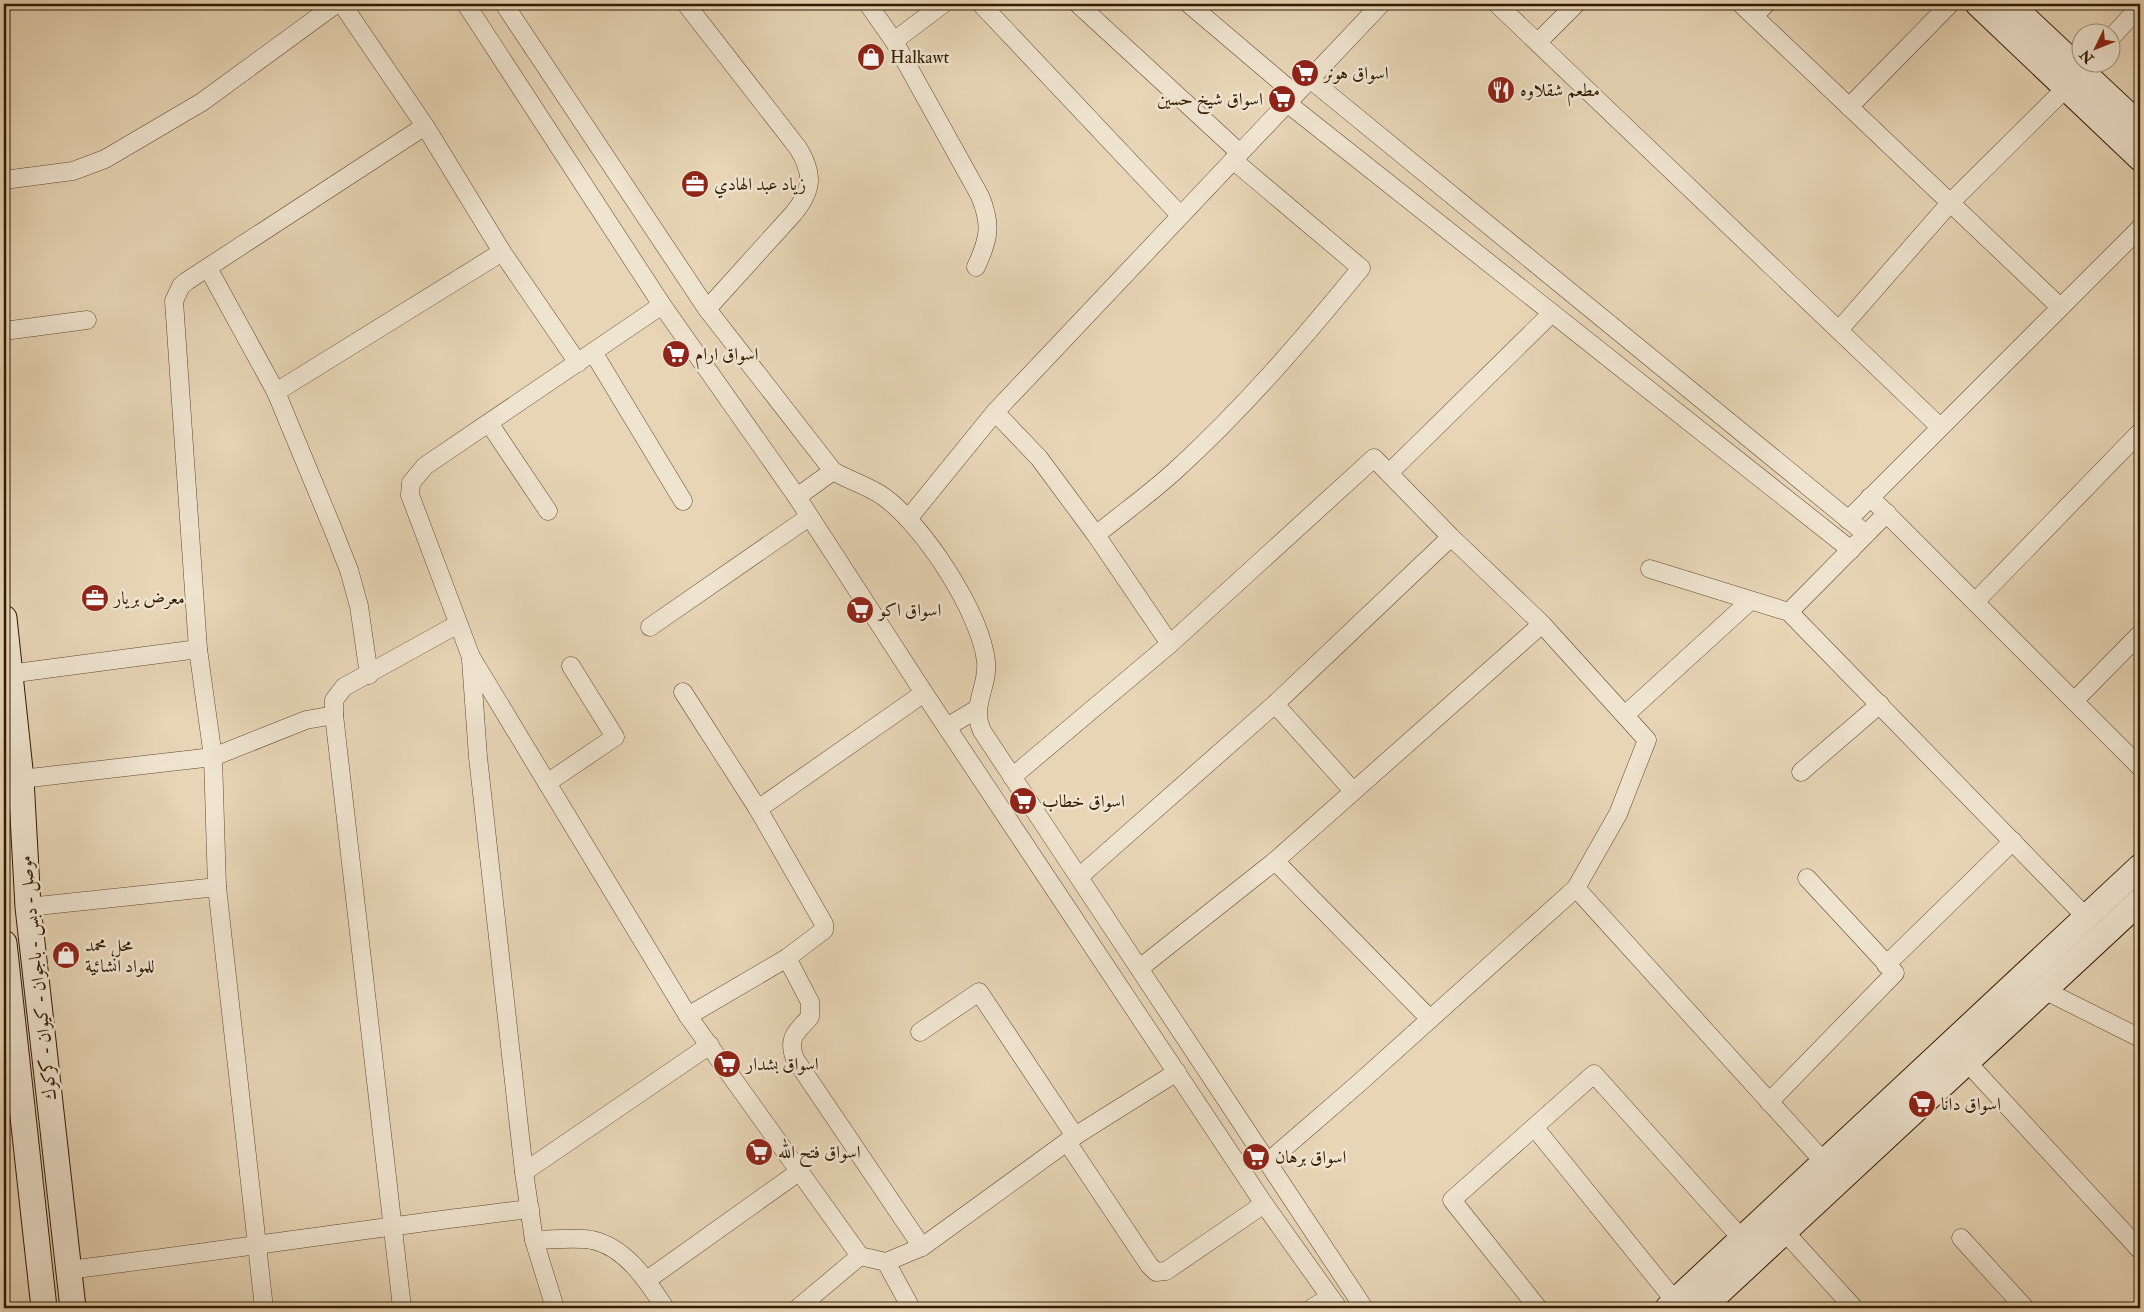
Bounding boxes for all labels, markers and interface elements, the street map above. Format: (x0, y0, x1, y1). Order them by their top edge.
north arrow (2072, 22, 2122, 72)
shop icon: Halkawt (856, 42, 886, 72)
place label: Halkawt (890, 46, 950, 69)
text: N (2076, 46, 2098, 68)
supermarket icon: اسواق هونر (1290, 58, 1320, 88)
place label: اسواق هونر (1322, 62, 1389, 85)
restaurant icon: مطعم شقلاوه (1486, 75, 1516, 105)
place label: مطعم شقلاوه (1520, 79, 1600, 107)
supermarket icon: اسواق شيخ حسين (1267, 84, 1297, 114)
place label: اسواق شيخ حسين (1157, 88, 1263, 115)
office icon: زياد عبد الهادي (680, 169, 710, 199)
place label: زياد عبد الهادي (714, 173, 806, 199)
supermarket icon: اسواق ارام (661, 339, 691, 369)
place label: اسواق ارام (695, 343, 759, 370)
office icon: معرض بريار (80, 583, 110, 613)
place label: معرض بريار (112, 587, 185, 610)
supermarket icon: اسواق اكو (845, 595, 875, 625)
place label: اسواق اكو (877, 599, 941, 622)
supermarket icon: اسواق خطاب (1008, 786, 1038, 816)
place label: اسواق خطاب (1042, 790, 1125, 813)
street label: موصل - دبس - باجوان - كيوان - كركوك (14, 854, 63, 1102)
place label: محل محمد للمواد انشائية (85, 934, 155, 978)
shop icon: محل محمد للمواد انشائية (51, 940, 81, 970)
supermarket icon: اسواق بشدار (712, 1049, 742, 1079)
place label: اسواق بشدار (744, 1053, 819, 1076)
supermarket icon: اسواق دانا (1907, 1089, 1937, 1119)
place label: اسواق دانا (1941, 1093, 2001, 1116)
supermarket icon: اسواق فتح الله (744, 1137, 774, 1167)
place label: اسواق فتح الله (778, 1138, 861, 1168)
supermarket icon: اسواق برهان (1241, 1142, 1271, 1172)
place label: اسواق برهان (1275, 1146, 1347, 1169)

